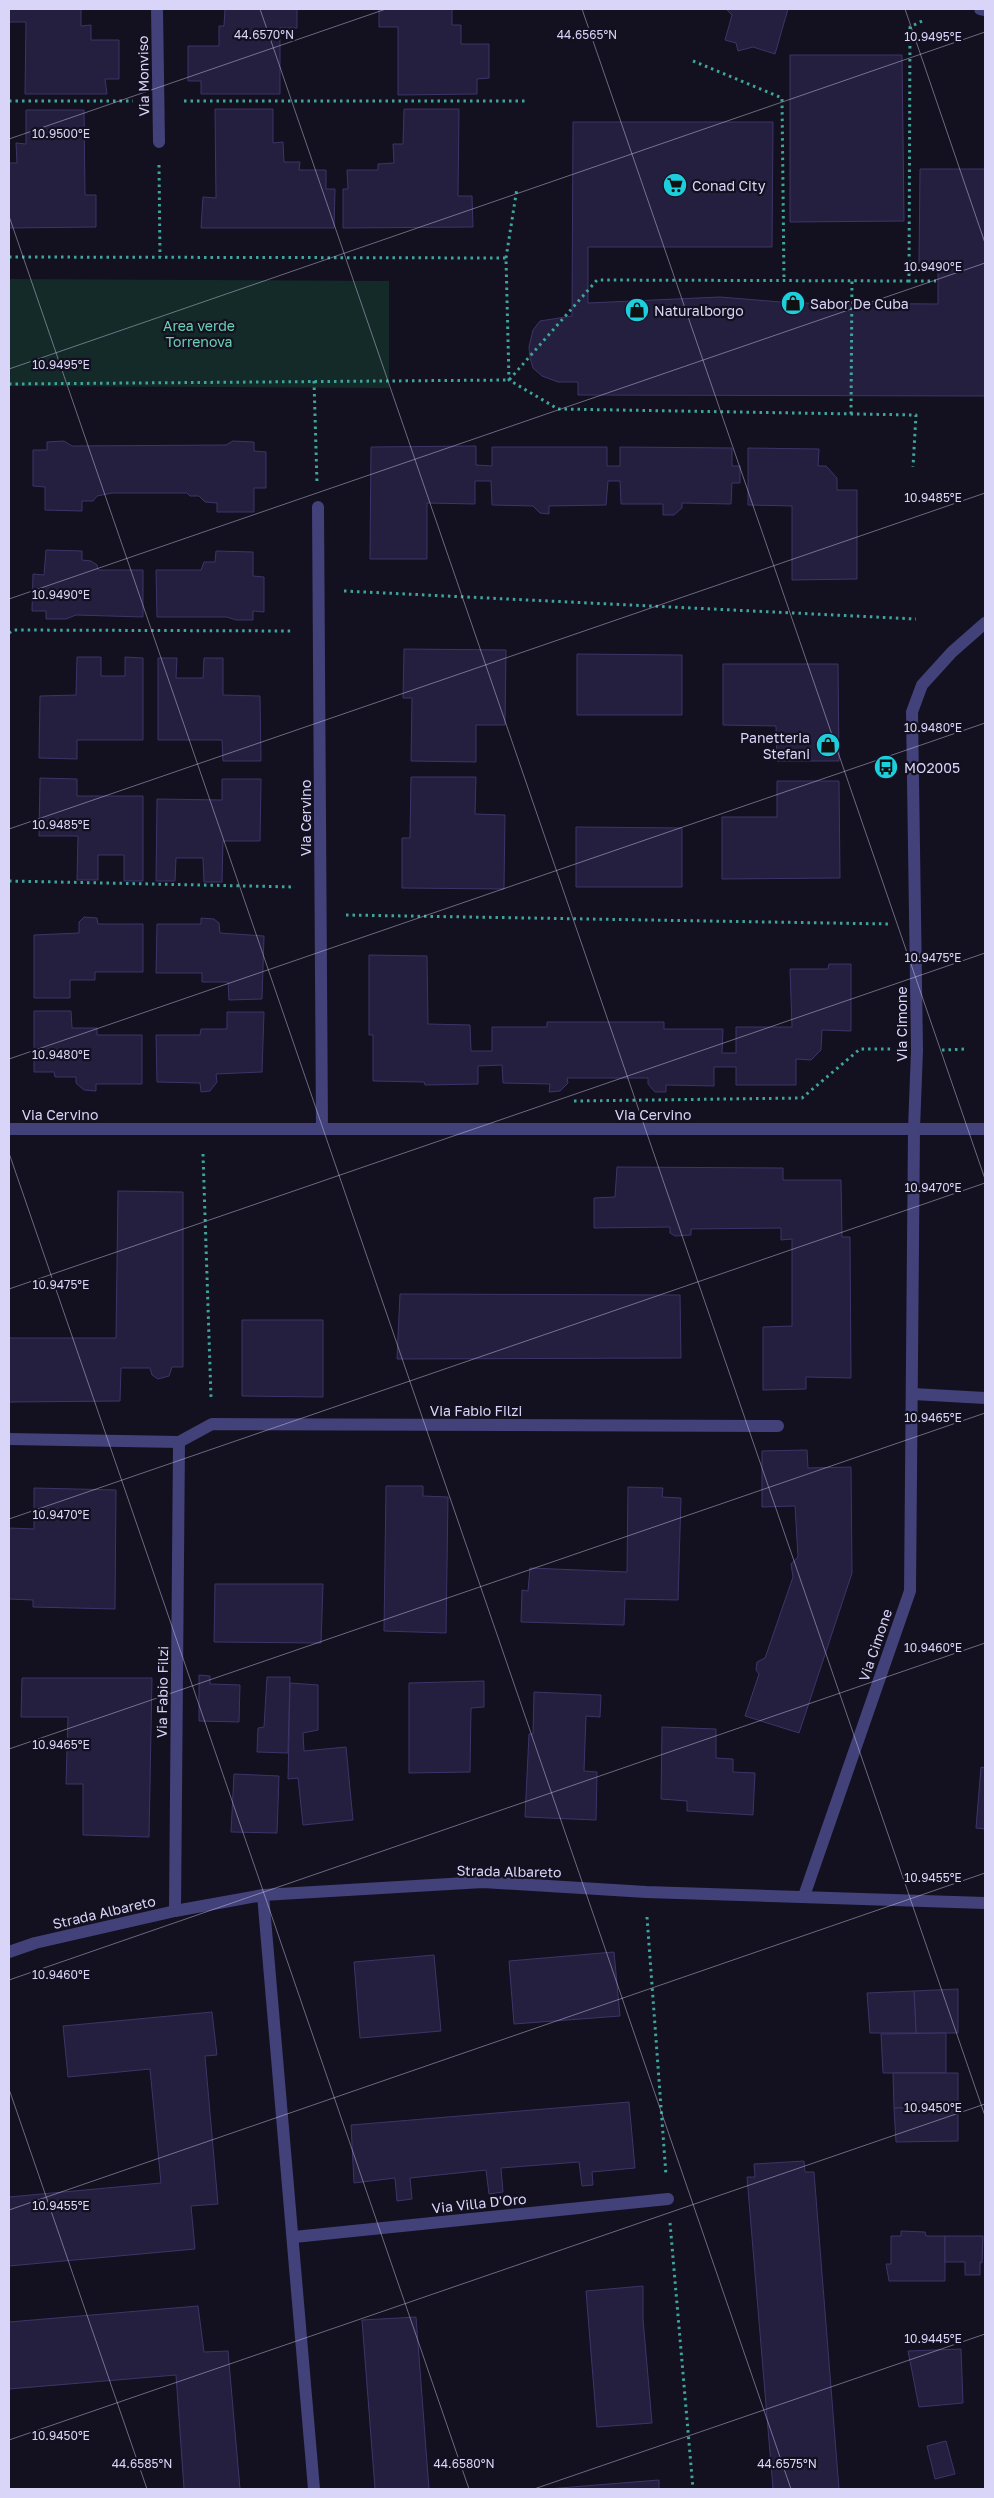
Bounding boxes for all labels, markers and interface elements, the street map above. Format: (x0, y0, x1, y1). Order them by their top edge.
text: 44.6570°N (234, 27, 294, 42)
text: 44.6565°N (557, 27, 617, 42)
text: 10.9495°E (904, 29, 962, 44)
street label: Via Monviso (134, 35, 152, 117)
text: 10.9500°E (32, 126, 90, 141)
supermarket icon: Conad City (662, 172, 688, 198)
place label: Conad City (692, 177, 766, 194)
text: 10.9490°E (904, 259, 962, 274)
shop icon: Sabor De Cuba (780, 290, 806, 316)
place label: Sabor De Cuba (810, 295, 909, 312)
shop icon: Naturalborgo (624, 297, 650, 323)
place label: Naturalborgo (654, 302, 744, 319)
park label: Area verde Torrenova (163, 317, 235, 350)
text: 10.9495°E (32, 357, 90, 372)
text: 10.9485°E (904, 490, 962, 505)
text: 10.9490°E (32, 587, 90, 602)
text: 10.9480°E (904, 720, 962, 735)
place label: Panetteria Stefani (740, 729, 810, 762)
shop icon: Panetteria Stefani (815, 732, 841, 758)
bus stop icon: MO2005 (873, 754, 899, 780)
place label: MO2005 (904, 759, 960, 776)
street label: Via Cervino (297, 780, 314, 856)
text: 10.9485°E (32, 817, 90, 832)
text: 10.9475°E (905, 950, 961, 965)
street label: Via Cimone (893, 986, 910, 1062)
text: 10.9480°E (32, 1047, 90, 1062)
street label: Via Cervino (22, 1106, 98, 1123)
street label: Via Cervino (615, 1106, 691, 1123)
text: 10.9470°E (904, 1180, 962, 1195)
text: 10.9475°E (33, 1277, 89, 1292)
street label: Via Fabio Filzi (430, 1402, 522, 1419)
text: 10.9465°E (904, 1410, 962, 1425)
text: 10.9470°E (32, 1507, 90, 1522)
street label: Via Cimone (855, 1607, 895, 1683)
text: 10.9460°E (904, 1640, 962, 1655)
street label: Via Fabio Filzi (153, 1646, 171, 1738)
text: 10.9465°E (32, 1737, 90, 1752)
street label: Strada Albareto (456, 1862, 562, 1880)
text: 10.9455°E (904, 1870, 962, 1885)
street label: Strada Albareto (51, 1892, 157, 1932)
text: 10.9460°E (32, 1967, 90, 1982)
text: 10.9450°E (904, 2100, 962, 2115)
street label: Via Villa D'Oro (431, 2190, 527, 2216)
text: 10.9455°E (32, 2198, 90, 2213)
text: 10.9445°E (904, 2331, 962, 2346)
text: 10.9450°E (32, 2428, 90, 2443)
text: 44.6585°N (112, 2456, 172, 2471)
text: 44.6580°N (433, 2456, 495, 2471)
text: 44.6575°N (757, 2456, 817, 2471)

